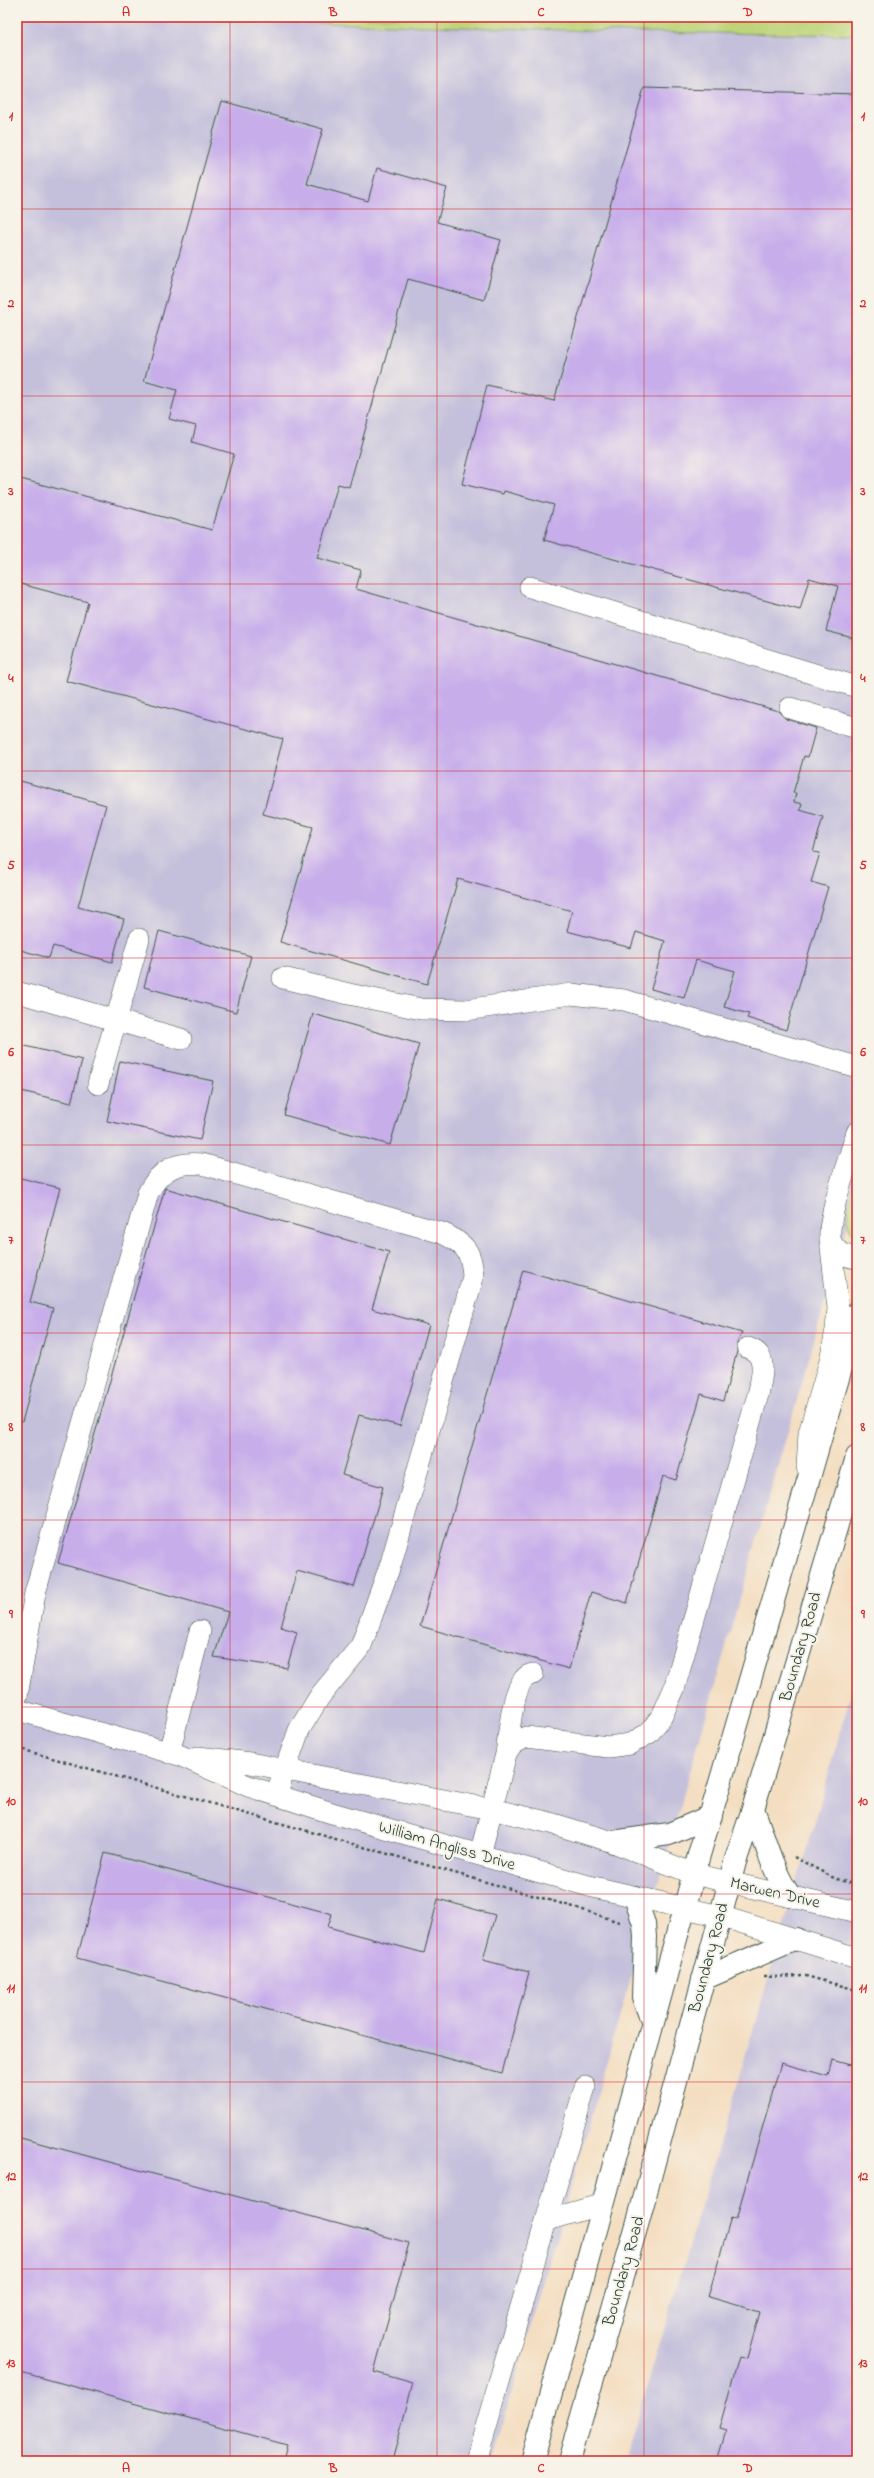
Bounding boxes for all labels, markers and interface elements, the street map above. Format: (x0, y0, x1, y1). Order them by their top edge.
text: A (122, 3, 130, 22)
text: B (328, 3, 338, 22)
text: C (537, 3, 545, 22)
text: D (742, 3, 753, 22)
text: 1 (9, 107, 14, 126)
text: 1 (861, 107, 866, 126)
text: 2 (7, 294, 15, 313)
text: 2 (859, 294, 867, 313)
text: 3 (7, 482, 14, 501)
text: 3 (859, 482, 866, 501)
text: 4 (7, 669, 14, 688)
text: 4 (859, 669, 866, 688)
text: 5 (7, 856, 15, 875)
text: 5 (859, 856, 867, 875)
text: 6 (7, 1043, 14, 1062)
text: 6 (859, 1043, 866, 1062)
text: 7 (8, 1231, 14, 1250)
text: 7 (860, 1231, 866, 1250)
text: 8 (8, 1418, 14, 1437)
text: 8 (860, 1418, 866, 1437)
street label: Boundary Road (773, 1589, 830, 1706)
text: 9 (8, 1605, 14, 1624)
text: 9 (860, 1605, 866, 1624)
text: 10 (6, 1792, 16, 1811)
text: 10 (858, 1792, 868, 1811)
street label: William Angliss Drive (375, 1815, 519, 1880)
street label: Marwen Drive (728, 1871, 823, 1916)
street label: Boundary Road (682, 1900, 737, 2017)
text: 11 (7, 1979, 16, 1998)
text: 11 (859, 1979, 868, 1998)
text: 12 (6, 2167, 17, 2186)
text: 12 (858, 2167, 869, 2186)
street label: Boundary Road (596, 2213, 653, 2330)
text: 13 (6, 2354, 16, 2373)
text: 13 (858, 2354, 868, 2373)
text: A (122, 2459, 130, 2478)
text: B (328, 2459, 338, 2478)
text: C (537, 2459, 545, 2478)
text: D (742, 2459, 753, 2478)

